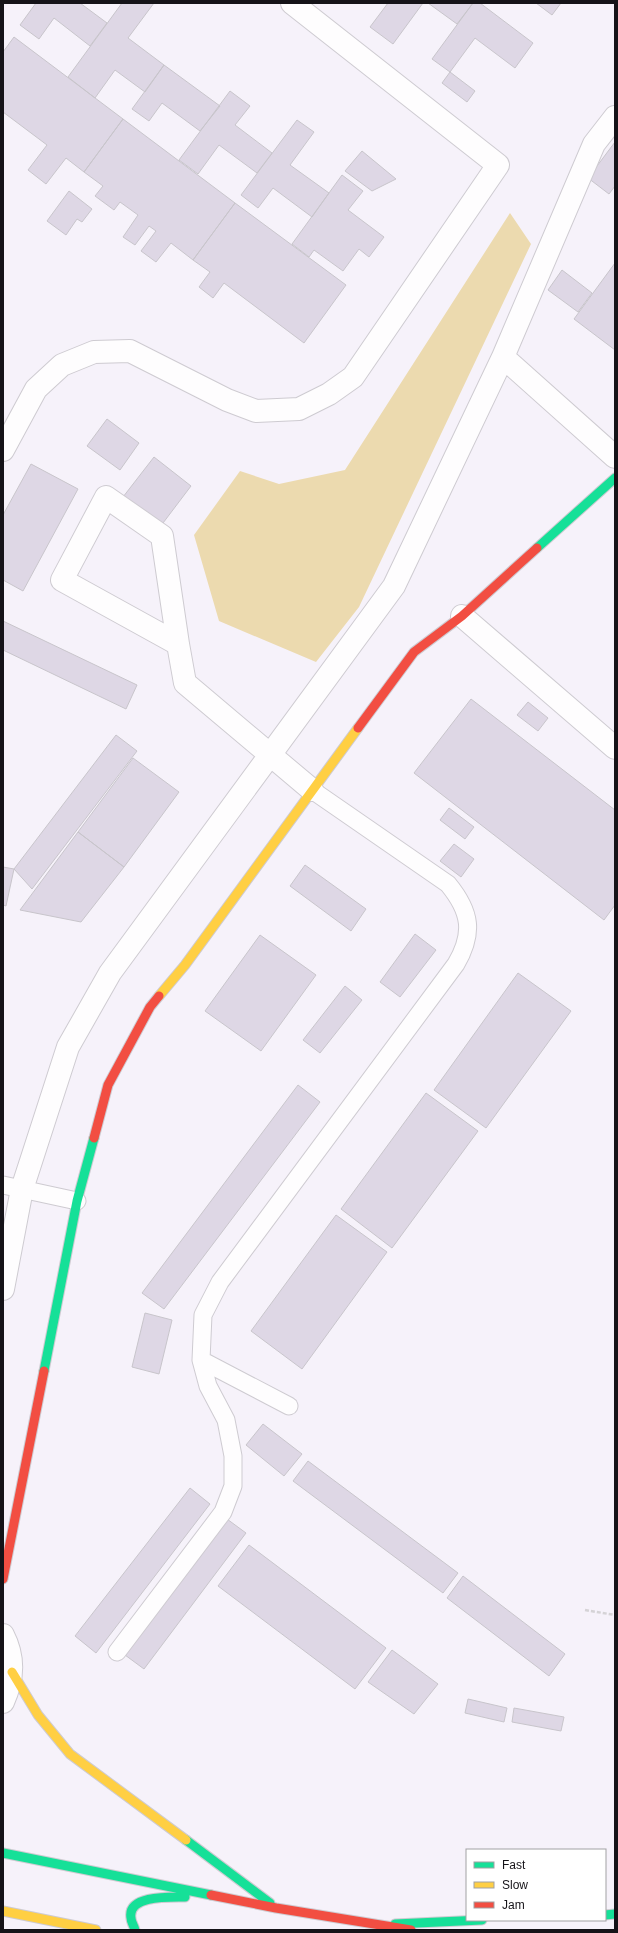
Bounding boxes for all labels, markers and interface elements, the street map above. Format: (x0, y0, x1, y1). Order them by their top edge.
legend (466, 1849, 606, 1921)
text: Fast (502, 1858, 526, 1872)
text: Slow (502, 1878, 528, 1892)
text: Jam (502, 1898, 525, 1912)

